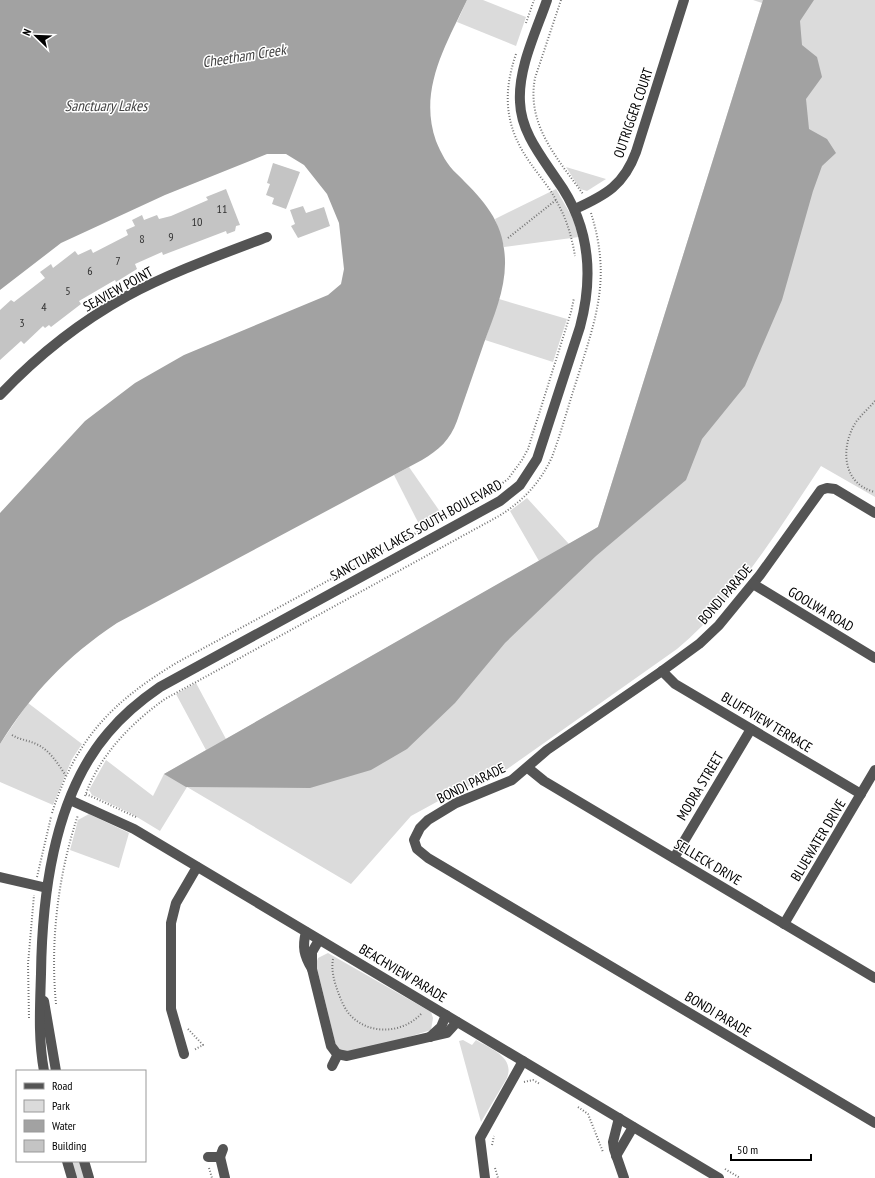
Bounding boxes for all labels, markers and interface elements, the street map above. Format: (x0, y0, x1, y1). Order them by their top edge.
north arrow (16, 16, 56, 56)
text: N (19, 27, 34, 38)
water label: Cheetham Creek (201, 39, 289, 71)
street label: OUTRIGGER COURT (609, 65, 657, 160)
water label: Sanctuary Lakes (65, 96, 149, 115)
house number: 11 (217, 201, 227, 216)
house number: 10 (192, 214, 202, 229)
house number: 9 (168, 229, 174, 244)
house number: 8 (139, 231, 145, 246)
house number: 7 (115, 253, 121, 268)
street label: SEAVIEW POINT (80, 262, 157, 315)
house number: 6 (87, 263, 93, 278)
house number: 5 (65, 283, 71, 298)
house number: 4 (41, 299, 47, 314)
house number: 3 (19, 315, 25, 330)
street label: SANCTUARY LAKES SOUTH BOULEVARD (327, 475, 505, 585)
street label: BONDI PARADE (694, 560, 756, 628)
street label: GOOLWA ROAD (785, 582, 857, 636)
street label: BLUFFVIEW TERRACE (718, 688, 816, 756)
street label: MODRA STREET (673, 748, 728, 824)
street label: BONDI PARADE (434, 759, 508, 807)
street label: BLUEWATER DRIVE (786, 796, 850, 884)
street label: SELLECK DRIVE (671, 835, 745, 889)
street label: BEACHVIEW PARADE (356, 940, 450, 1006)
street label: BONDI PARADE (682, 987, 754, 1041)
legend (16, 1070, 146, 1162)
text: Road (52, 1078, 72, 1093)
text: Park (52, 1098, 70, 1113)
text: Water (52, 1118, 77, 1133)
scale bar (731, 1136, 811, 1162)
text: Building (52, 1138, 87, 1153)
text: 50 m (737, 1142, 758, 1157)

